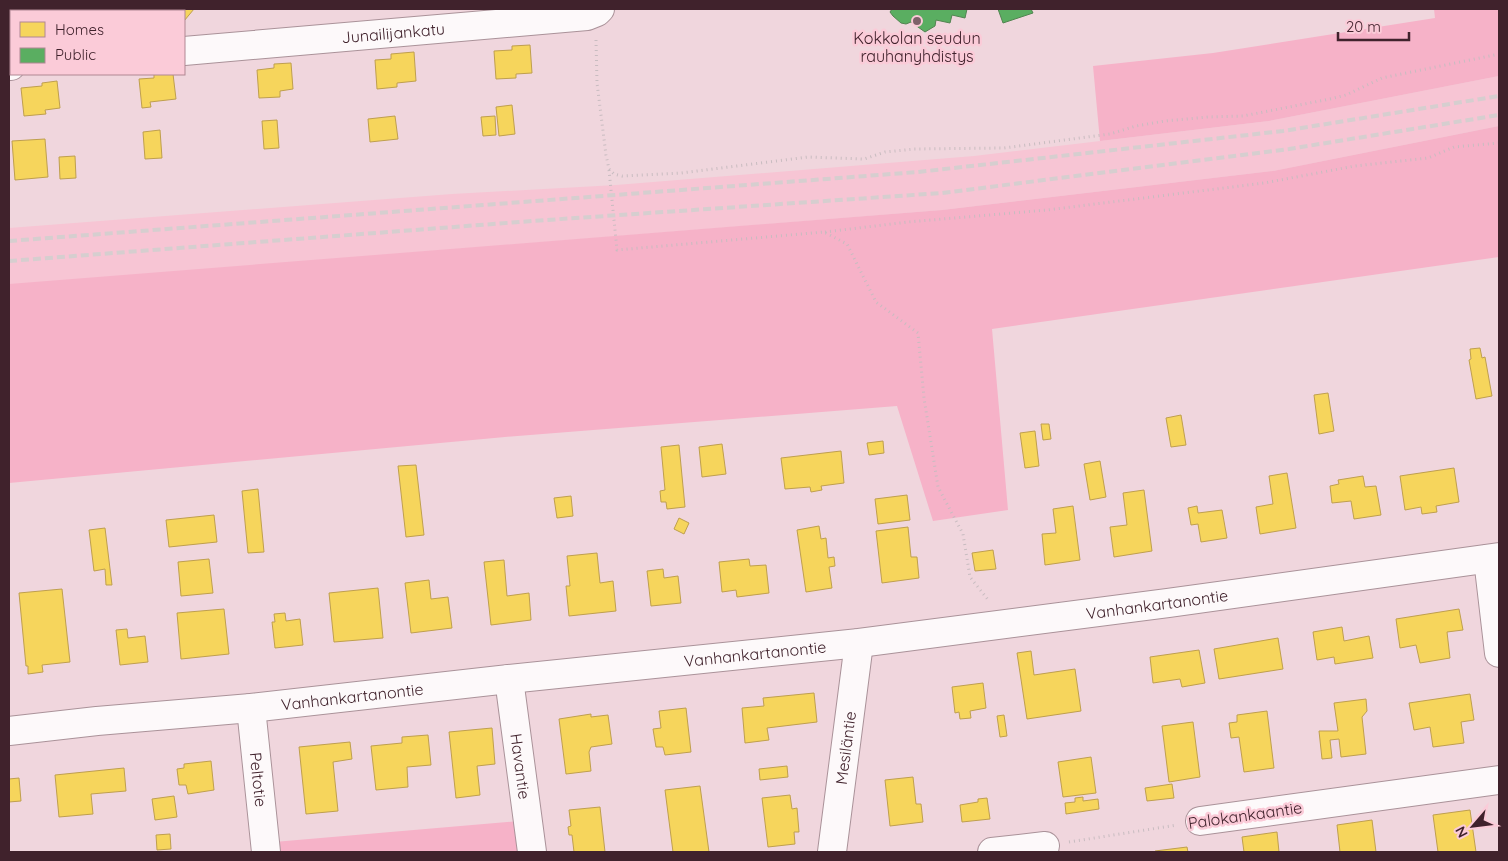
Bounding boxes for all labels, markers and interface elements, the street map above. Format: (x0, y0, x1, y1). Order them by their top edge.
legend (10, 10, 185, 75)
scale bar (1338, 10, 1409, 42)
marker: Kokkolan seudun rauhanyhdistys (911, 15, 923, 27)
text: 20 m (1346, 17, 1381, 36)
street label: Junailijankatu (341, 18, 446, 47)
text: Homes (55, 20, 104, 39)
place label: Kokkolan seudun rauhanyhdistys (853, 28, 981, 66)
text: Public (55, 45, 96, 64)
street label: Vanhankartanontie (1085, 585, 1229, 624)
street label: Vanhankartanontie (683, 636, 827, 671)
street label: Vanhankartanontie (280, 679, 424, 715)
street label: Mesiläntie (831, 710, 860, 786)
street label: Havantie (506, 732, 535, 800)
street label: Peltotie (246, 751, 271, 808)
street label: Palokankaantie (1187, 797, 1303, 833)
north arrow (1448, 801, 1498, 851)
text: N (1451, 823, 1472, 841)

